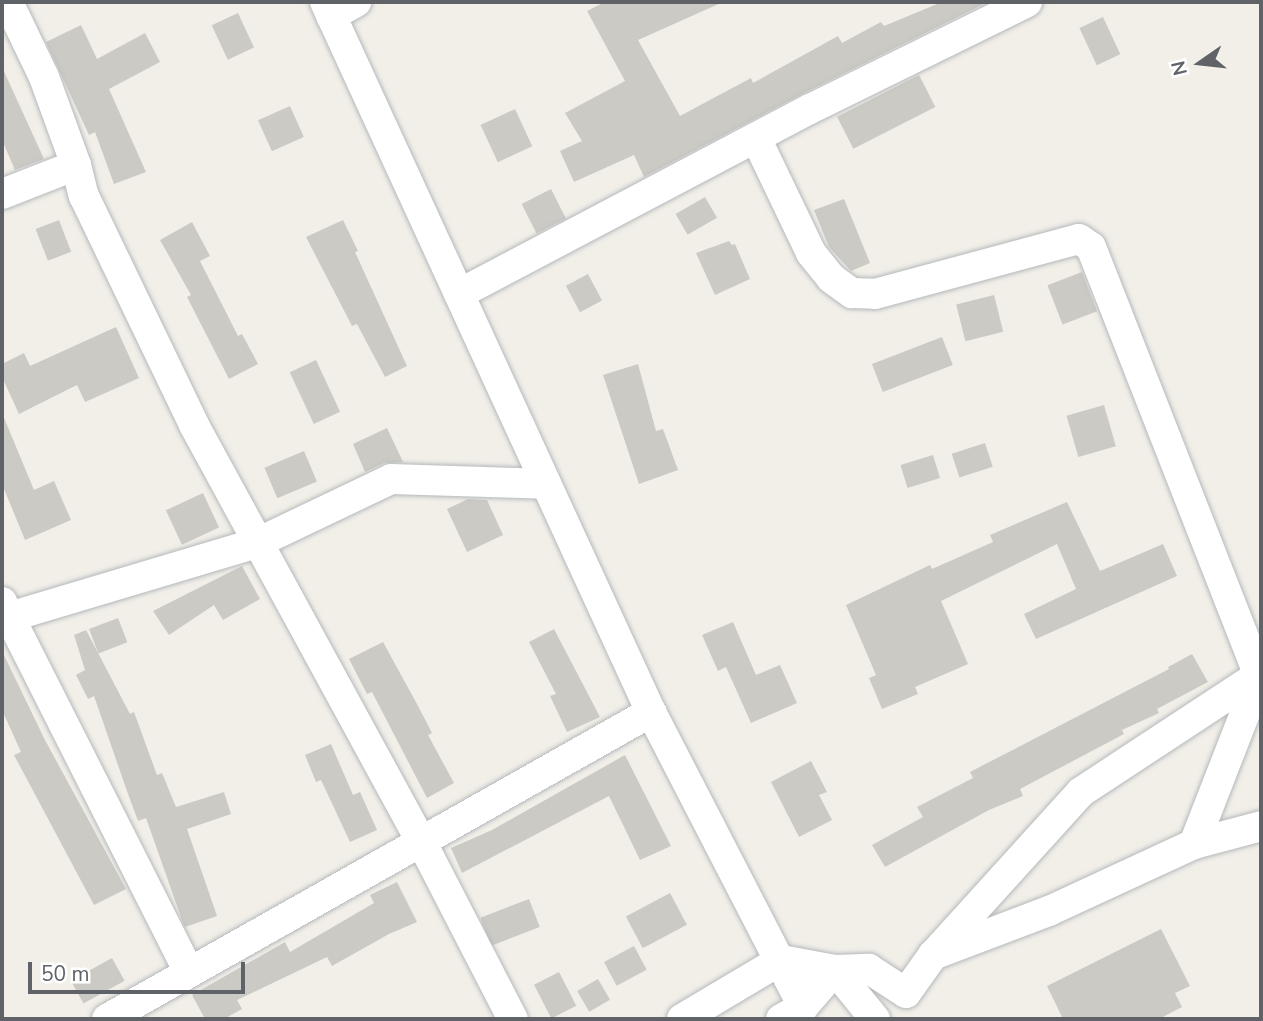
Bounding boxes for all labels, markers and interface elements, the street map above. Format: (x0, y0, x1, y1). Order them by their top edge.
north arrow (1165, 28, 1235, 98)
text: N (1165, 58, 1194, 78)
scale bar (32, 948, 248, 992)
text: 50 m (41, 960, 90, 988)

